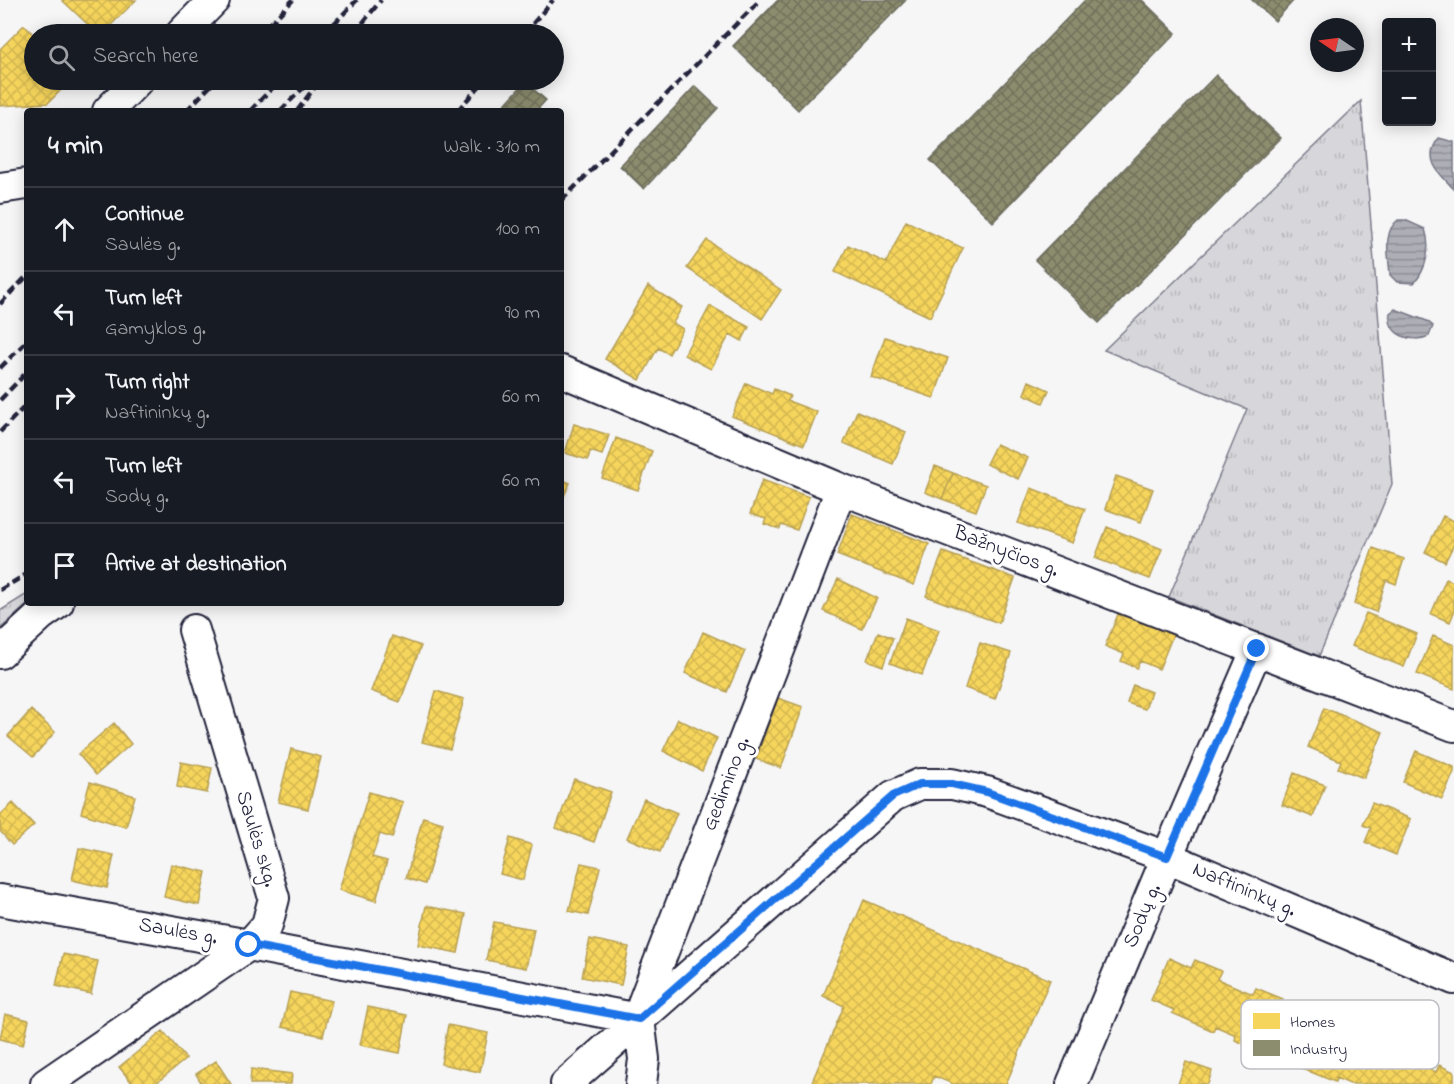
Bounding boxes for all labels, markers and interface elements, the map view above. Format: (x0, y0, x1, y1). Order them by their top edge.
north arrow (1310, 18, 1364, 72)
map controls (1382, 18, 1436, 126)
button: + (1382, 18, 1436, 72)
search box (24, 24, 564, 90)
icon: search (45, 41, 78, 74)
text: Search here (93, 41, 198, 73)
button: − (1382, 72, 1436, 126)
text: 4 min (48, 128, 103, 166)
text: Walk · 310 m (444, 133, 540, 162)
text: Continue (105, 199, 184, 231)
icon: ahead (48, 213, 81, 246)
text: 100 m (496, 215, 540, 244)
text: Saulės g. (105, 231, 181, 260)
text: Turn left (105, 283, 182, 315)
icon: left (48, 297, 81, 330)
text: 90 m (505, 299, 540, 328)
text: Gamyklos g. (105, 315, 206, 344)
text: Turn right (105, 367, 190, 399)
icon: right (48, 381, 81, 414)
text: 60 m (502, 383, 540, 412)
text: Naftininkų g. (105, 399, 210, 428)
text: Turn left (105, 451, 182, 483)
icon: left (48, 465, 81, 498)
text: 60 m (502, 467, 540, 496)
text: Sodų g. (105, 483, 169, 512)
street label: Bažnyčios g. (947, 518, 1063, 588)
icon: arrive (48, 549, 81, 582)
text: Arrive at destination (105, 549, 287, 581)
route end (1243, 635, 1269, 661)
street label: Gedimino g. (695, 733, 761, 836)
street label: Saulės skg. (225, 787, 285, 891)
street label: Naftininkų g. (1187, 855, 1300, 927)
street label: Sodų g. (1116, 879, 1172, 954)
street label: Saulės g. (136, 910, 220, 956)
route start (235, 931, 261, 957)
legend (1241, 1000, 1439, 1069)
text: Homes (1290, 1011, 1335, 1035)
text: Industry (1290, 1038, 1347, 1062)

